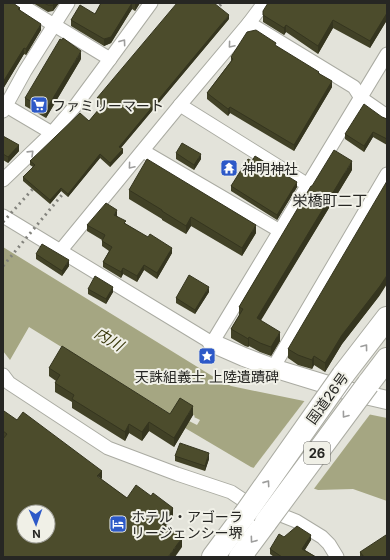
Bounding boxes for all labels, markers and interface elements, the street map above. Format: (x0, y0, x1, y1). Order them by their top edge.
one-way arrow (118, 39, 126, 46)
one-way arrow (229, 40, 236, 47)
supermarket icon: ファミリーマート (29, 95, 49, 115)
place label: ファミリーマート (52, 97, 164, 114)
one-way arrow (26, 150, 34, 158)
temple icon: 神明神社 (219, 158, 239, 178)
place label: 神明神社 (242, 160, 298, 177)
one-way arrow (128, 162, 135, 169)
district label: 栄橋町二丁 (292, 191, 368, 210)
water label: 内川 (91, 323, 128, 356)
one-way arrow (360, 344, 367, 351)
place icon: 天誅組義士 上陸遺蹟碑 (197, 346, 217, 366)
place label: 天誅組義士 上陸遺蹟碑 (135, 368, 279, 385)
street label: 国道26号 (303, 369, 351, 427)
one-way arrow (342, 411, 350, 418)
road number: 26 (304, 442, 330, 464)
one-way arrow (262, 480, 269, 487)
north arrow (16, 504, 56, 544)
place label: ホテル・アゴーラ リージェンシー堺 (131, 508, 243, 541)
hotel icon: ホテル・アゴーラ リージェンシー堺 (108, 514, 128, 534)
text: N (32, 527, 41, 541)
one-way arrow (251, 535, 258, 542)

